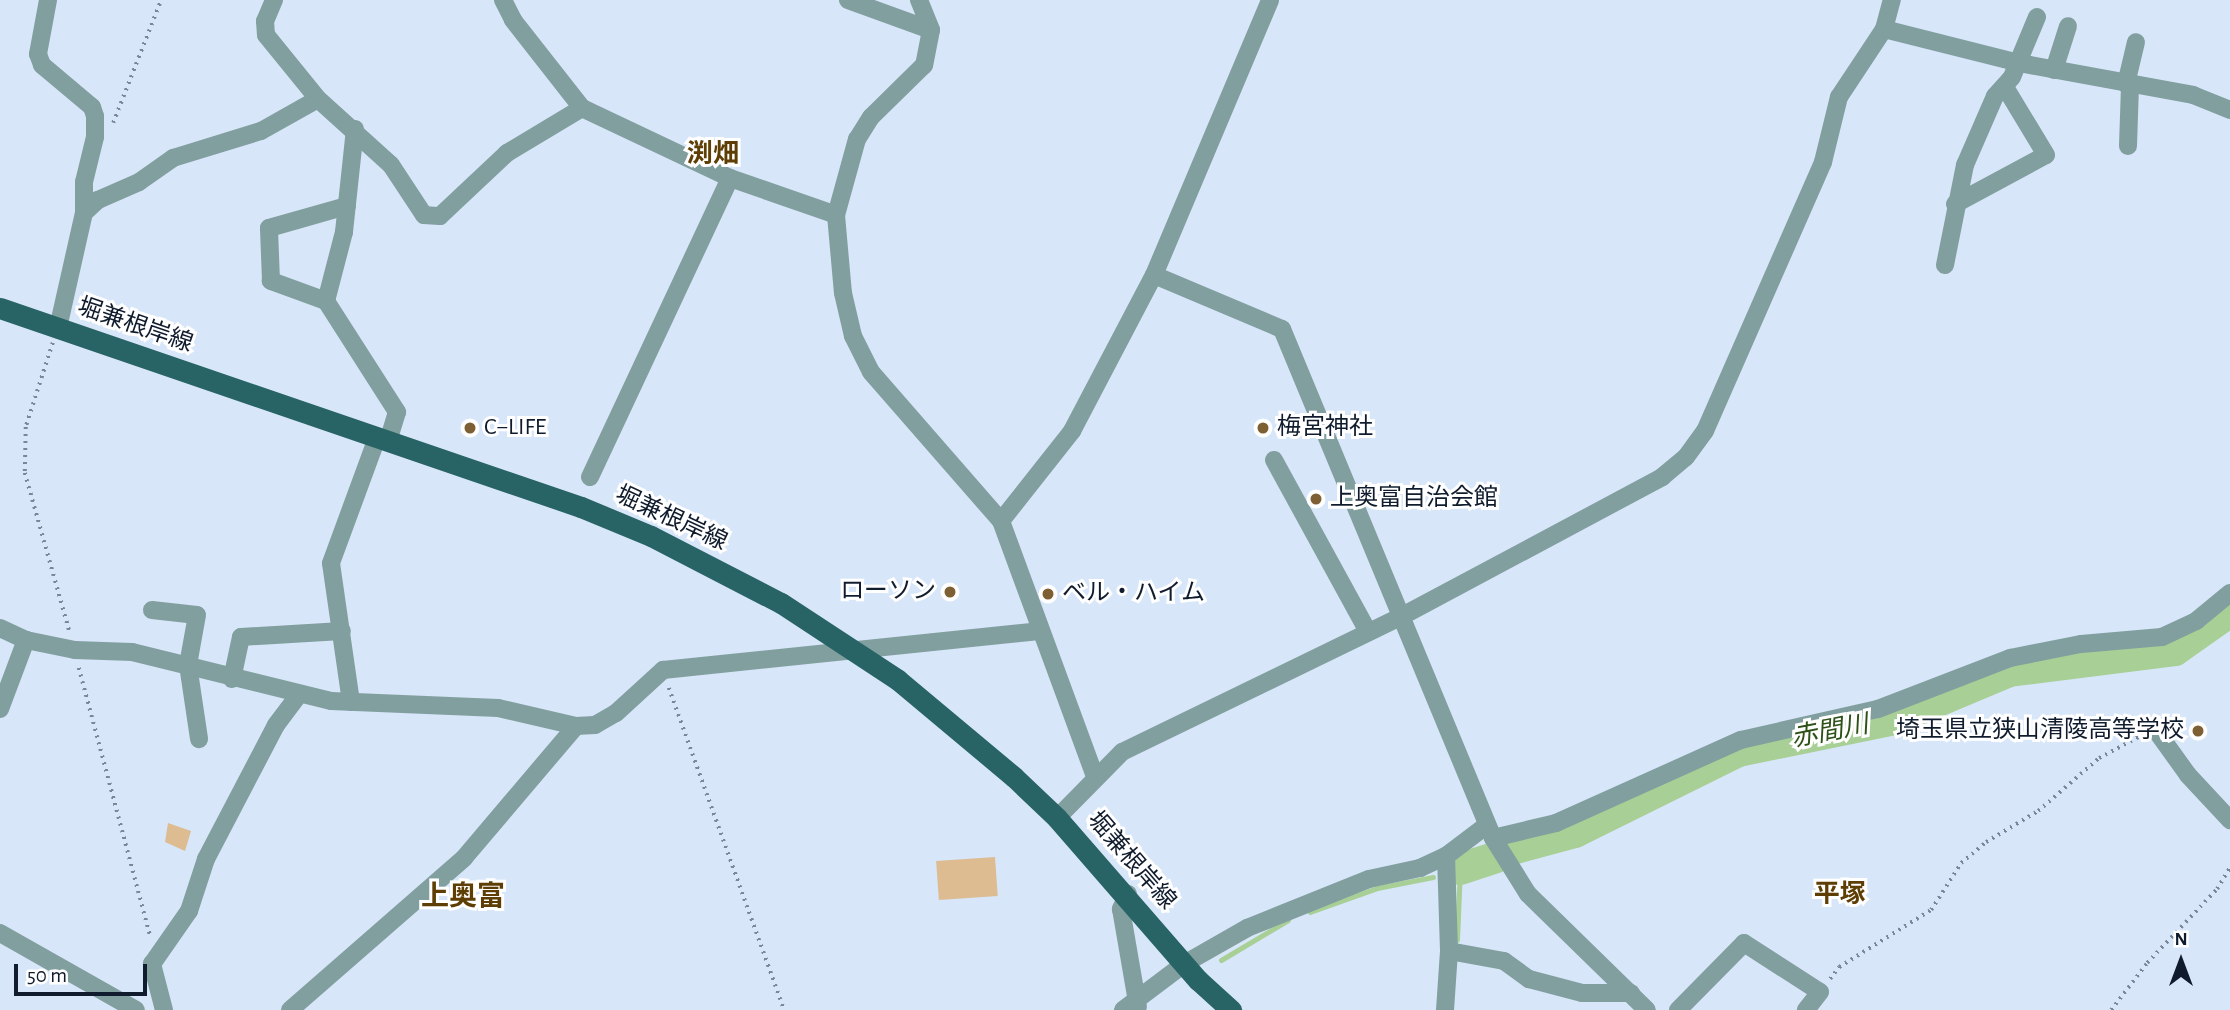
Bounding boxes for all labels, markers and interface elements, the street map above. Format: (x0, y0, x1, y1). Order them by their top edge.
district label: 渕畑 (687, 139, 739, 171)
street label: 堀兼根岸線 (74, 293, 196, 359)
place label: C−LIFE (484, 414, 546, 442)
place label: 梅宮神社 (1277, 414, 1373, 442)
marker: C−LIFE (462, 420, 478, 436)
marker: 梅宮神社 (1255, 420, 1271, 436)
street label: 堀兼根岸線 (611, 481, 731, 557)
place label: 上奥富自治会館 (1330, 485, 1498, 513)
marker: 上奥富自治会館 (1308, 491, 1324, 507)
place label: ローソン (840, 578, 936, 606)
place label: ベル・ハイム (1062, 580, 1206, 608)
marker: ローソン (942, 584, 958, 600)
marker: ベル・ハイム (1040, 586, 1056, 602)
water label: 赤間川 (1789, 709, 1871, 755)
place label: 埼玉県立狭山清陵高等学校 (1896, 717, 2184, 745)
marker: 埼玉県立狭山清陵高等学校 (2190, 723, 2206, 739)
street label: 堀兼根岸線 (1081, 806, 1181, 916)
district label: 平塚 (1814, 879, 1866, 911)
district label: 上奥富 (421, 880, 505, 914)
north arrow (2146, 926, 2216, 996)
text: N (2174, 930, 2188, 949)
scale bar (18, 950, 150, 994)
text: 50 m (27, 965, 67, 986)

